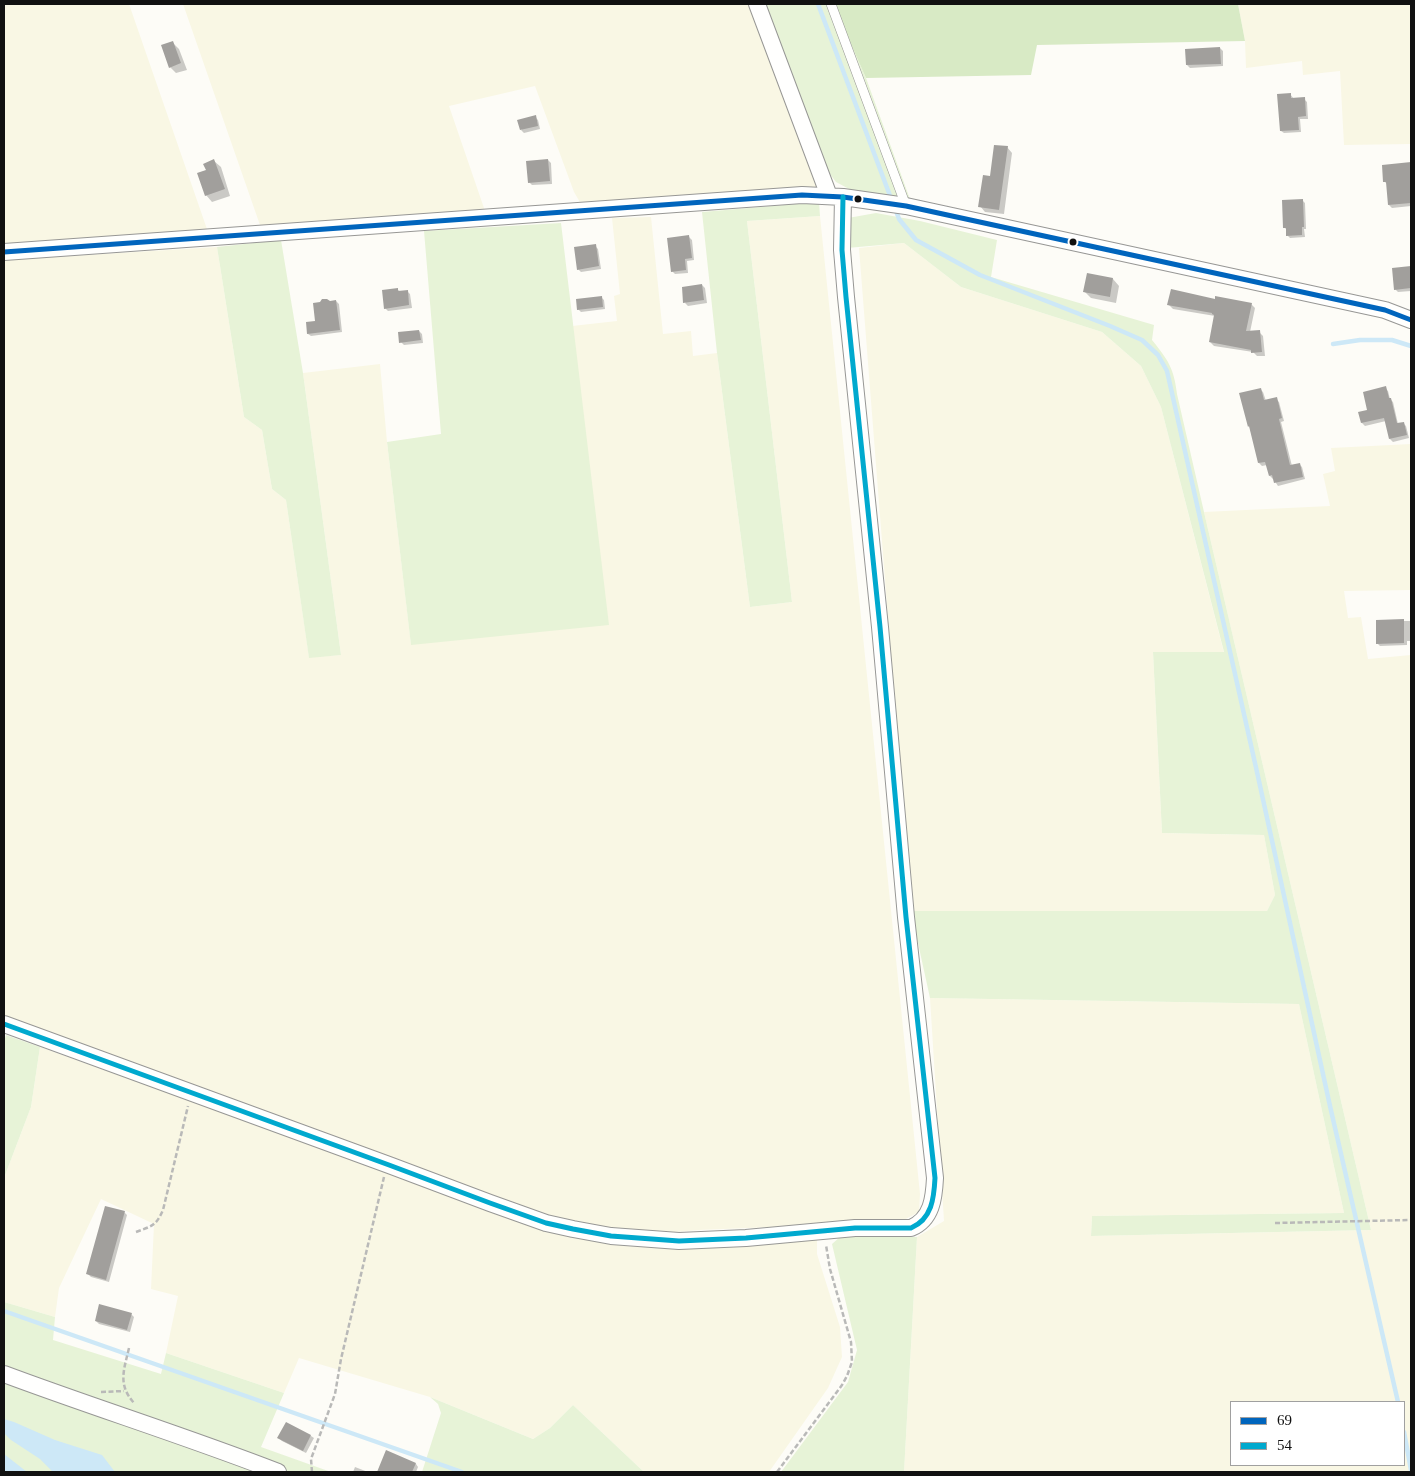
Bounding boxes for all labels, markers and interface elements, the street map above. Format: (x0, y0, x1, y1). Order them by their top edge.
unlabelled marker (853, 194, 863, 204)
unlabelled marker (1068, 237, 1078, 247)
legend (1230, 1401, 1405, 1466)
text: 69 (1277, 1412, 1292, 1428)
text: 54 (1277, 1437, 1292, 1453)

